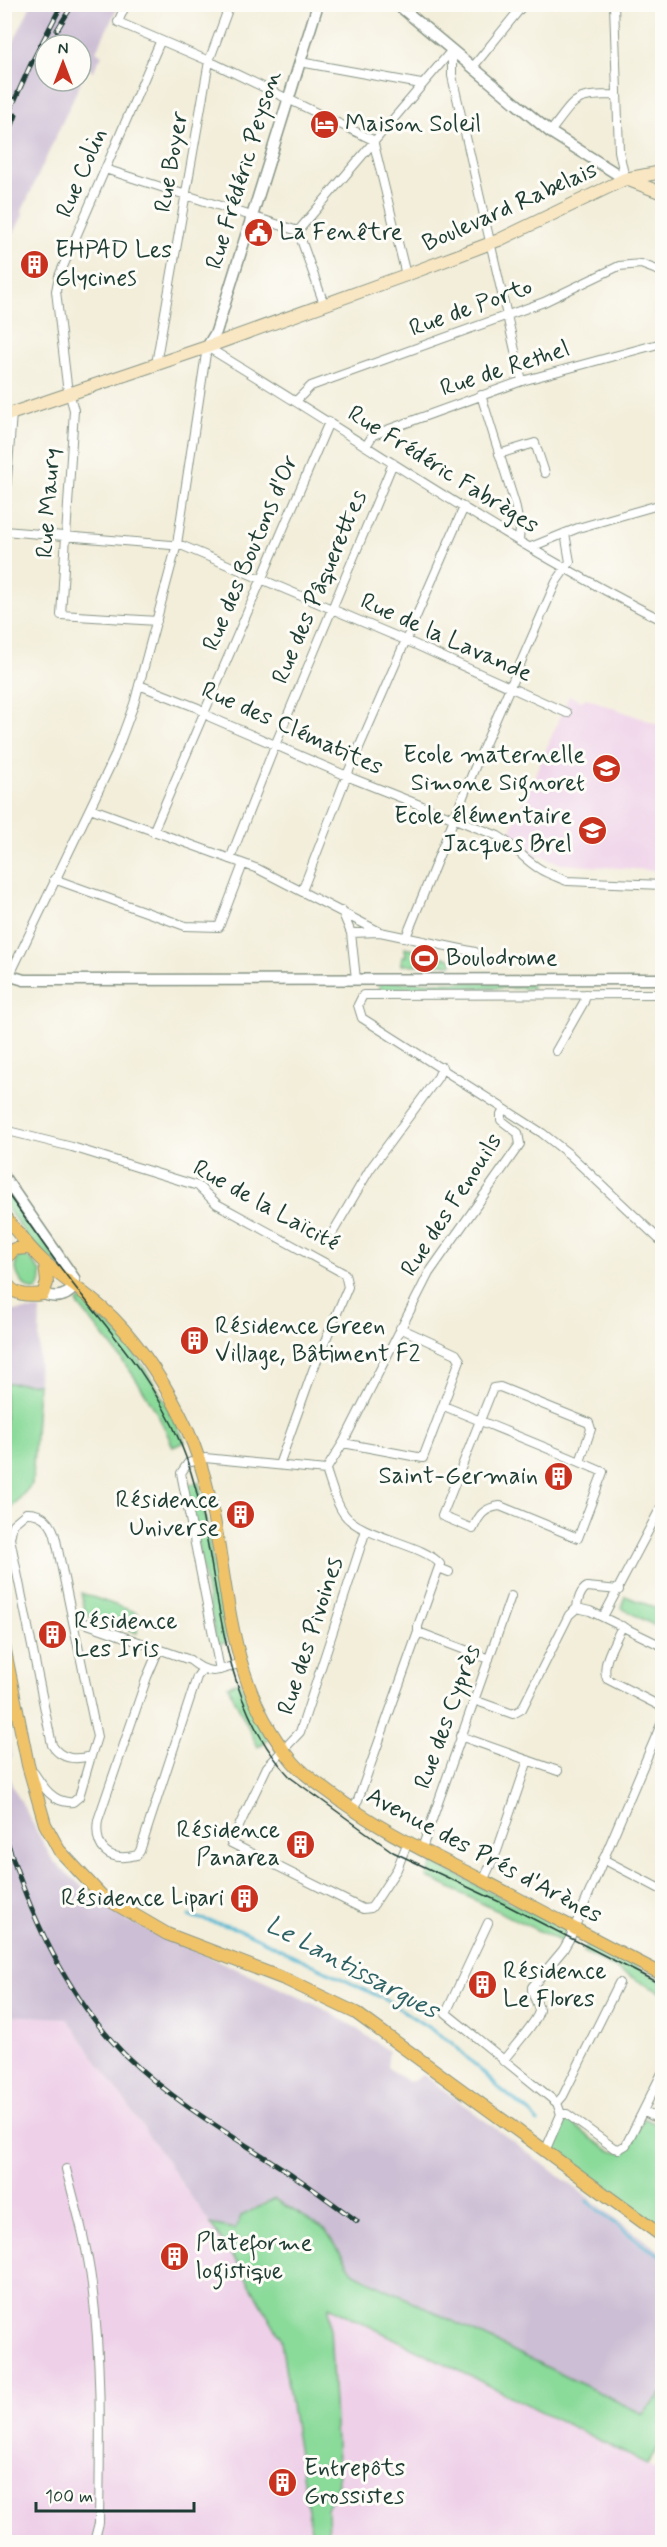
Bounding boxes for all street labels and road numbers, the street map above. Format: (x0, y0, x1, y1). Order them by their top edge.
street label: Rue Frédéric Peyson (199, 67, 289, 273)
street label: Rue Boyer (148, 108, 196, 215)
street label: Rue Colin (49, 123, 115, 223)
street label: Boulevard Rabelais (418, 154, 603, 259)
street label: Rue de Porto (405, 271, 537, 345)
street label: Rue de Rethel (436, 334, 574, 404)
street label: Rue Frédéric Fabrèges (342, 399, 545, 542)
street label: Rue Maury (30, 447, 68, 559)
street label: Rue des Boutons d'Or (196, 450, 306, 656)
street label: Rue des Pâquerettes (265, 485, 375, 689)
street label: Rue de la Lavande (355, 586, 537, 690)
street label: Rue des Clématites (196, 675, 388, 783)
street label: Rue des Fenouils (394, 1127, 510, 1283)
street label: Rue de la Laïcité (187, 1153, 345, 1259)
street label: Rue des Pivoines (271, 1553, 351, 1719)
street label: Rue des Cyprès (408, 1640, 489, 1793)
street label: Avenue des Prés d'Arènes (361, 1781, 607, 1931)

